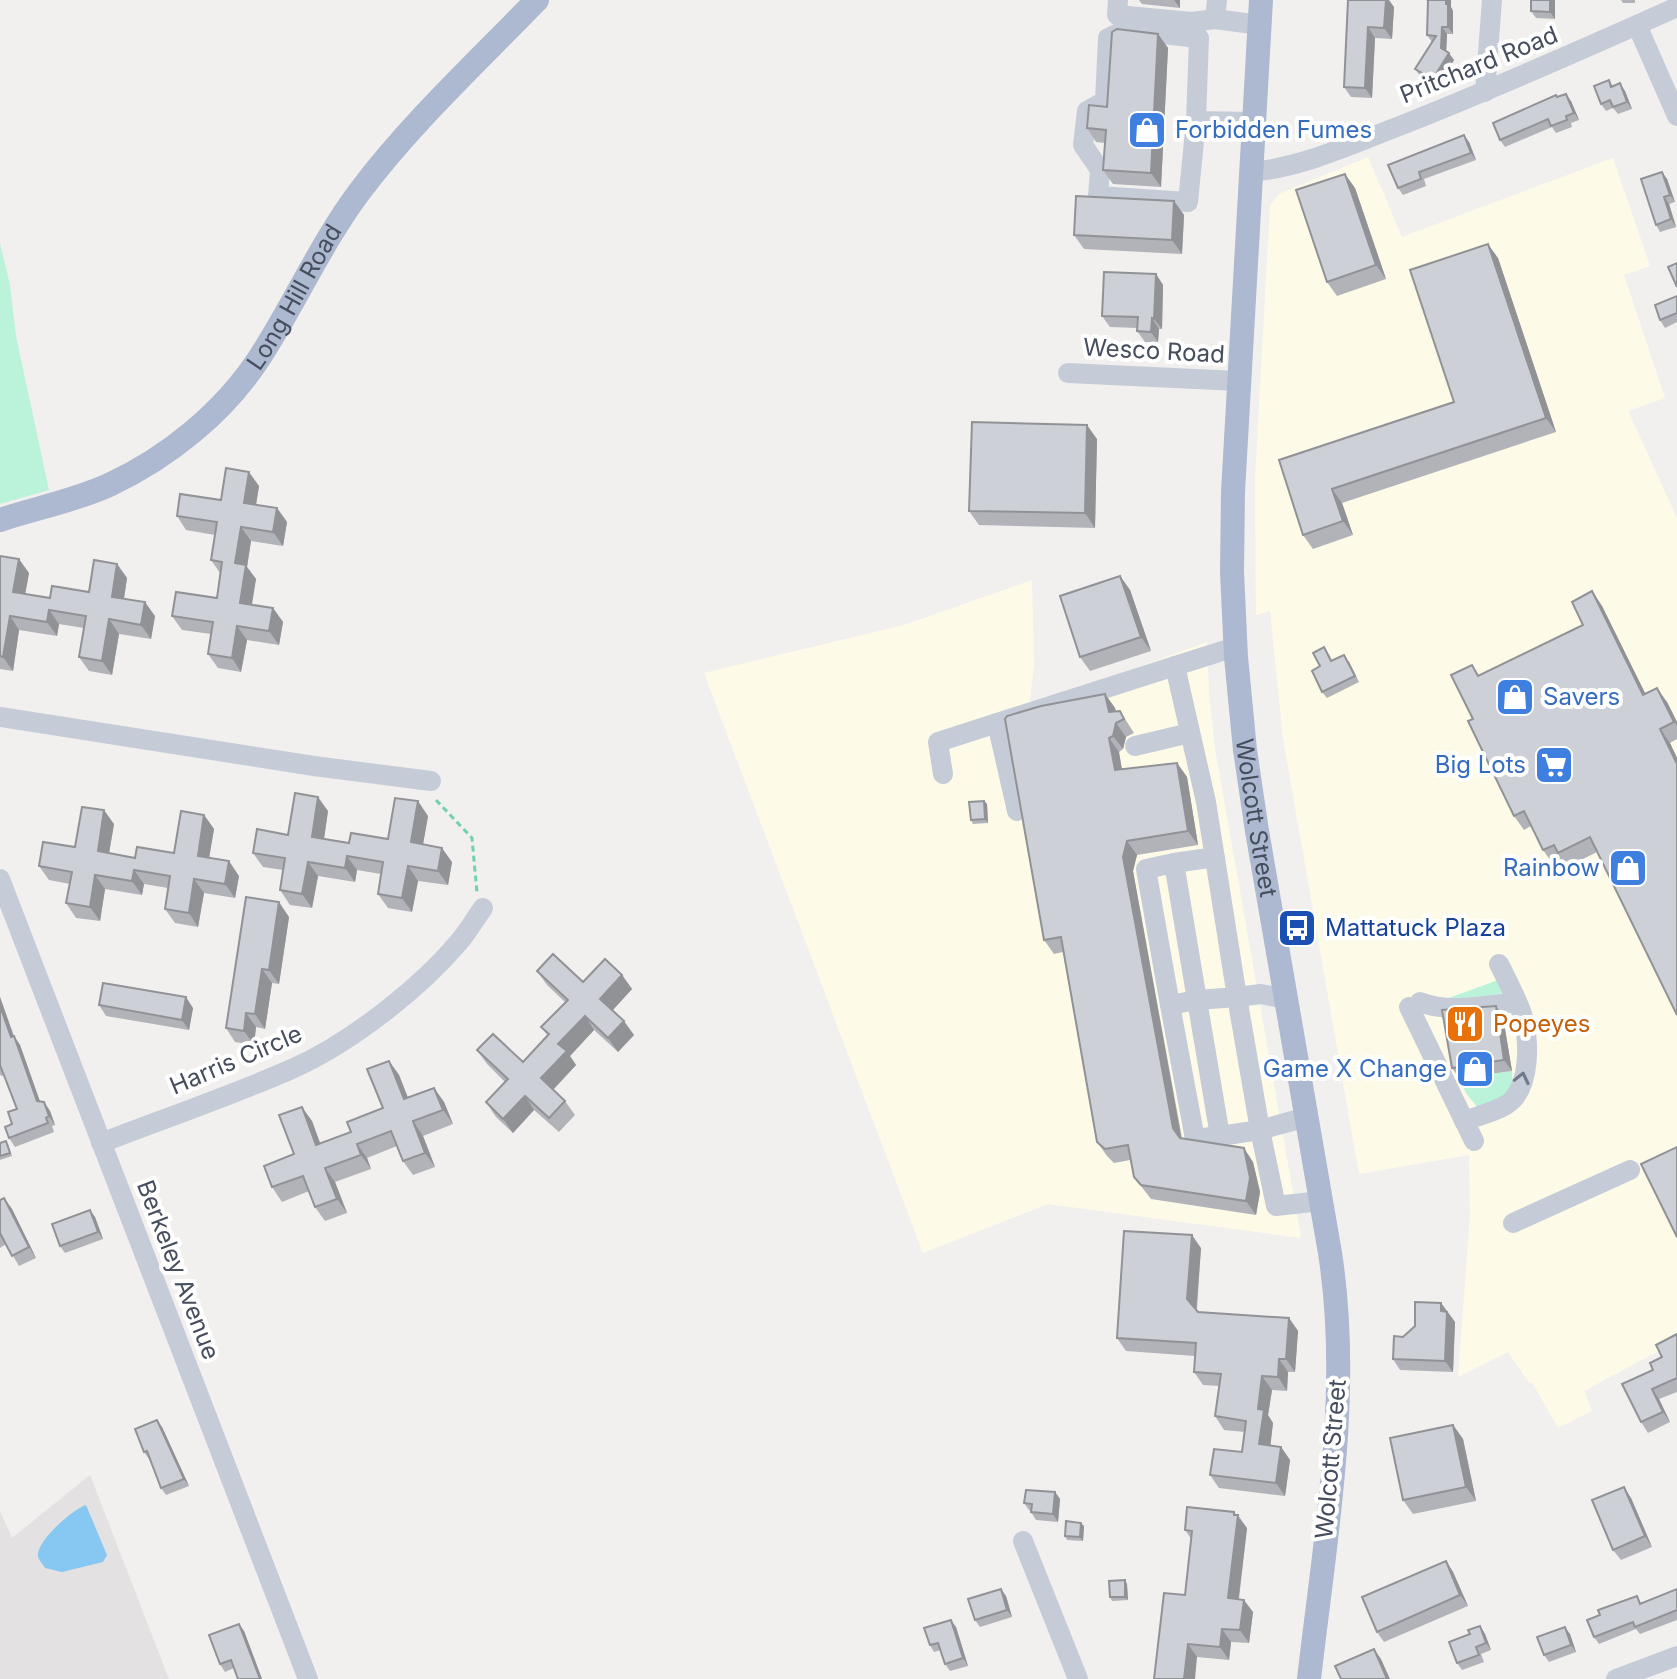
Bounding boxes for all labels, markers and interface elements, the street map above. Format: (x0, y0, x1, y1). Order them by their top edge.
street label: Pritchard Road (1396, 20, 1562, 109)
shop icon: Forbidden Fumes (1126, 109, 1168, 151)
place label: Forbidden Fumes (1175, 115, 1372, 144)
street label: Long Hill Road (240, 219, 348, 375)
street label: Wesco Road (1082, 332, 1226, 369)
shop icon: Savers (1494, 676, 1536, 718)
place label: Savers (1543, 682, 1620, 711)
street label: Wolcott Street (1230, 737, 1283, 900)
supermarket icon: Big Lots (1533, 744, 1575, 786)
place label: Big Lots (1435, 750, 1526, 779)
shop icon: Rainbow (1607, 847, 1649, 889)
place label: Rainbow (1503, 853, 1600, 882)
bus stop icon: Mattatuck Plaza (1276, 907, 1318, 949)
place label: Mattatuck Plaza (1325, 913, 1506, 942)
restaurant icon: Popeyes (1444, 1003, 1486, 1045)
place label: Popeyes (1493, 1009, 1591, 1038)
street label: Harris Circle (165, 1019, 306, 1100)
shop icon: Game X Change (1454, 1048, 1496, 1090)
place label: Game X Change (1263, 1054, 1447, 1083)
one-way arrow (1513, 1072, 1530, 1085)
street label: Berkeley Avenue (131, 1176, 226, 1364)
street label: Wolcott Street (1309, 1378, 1352, 1540)

